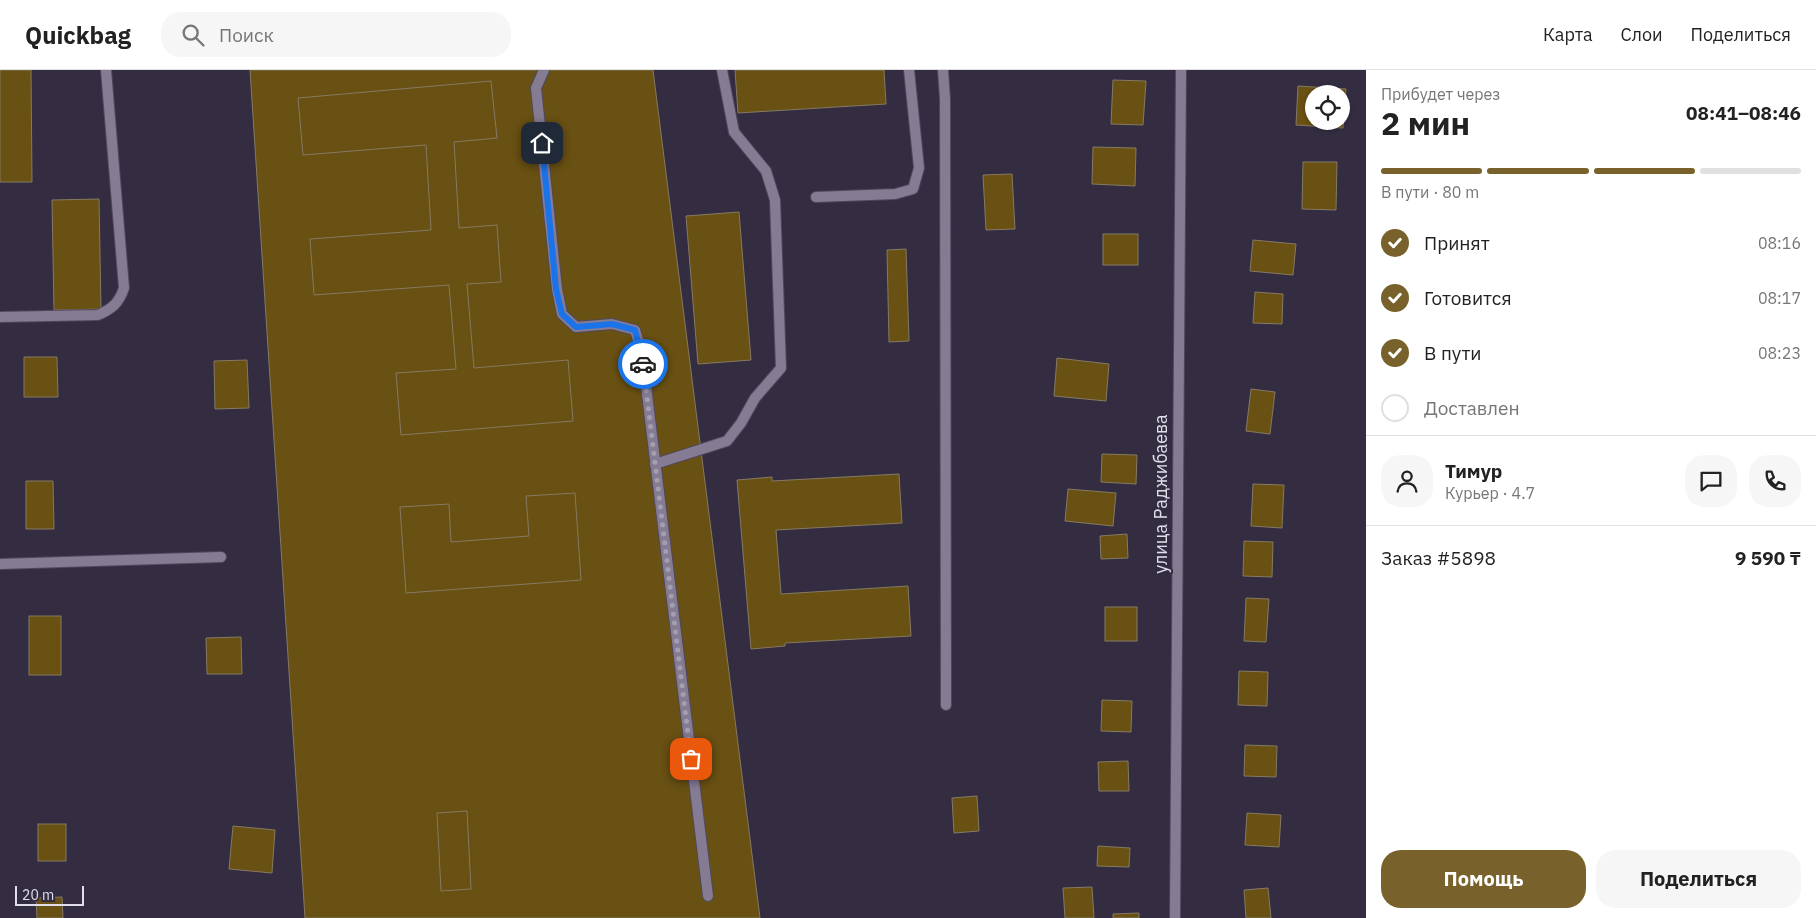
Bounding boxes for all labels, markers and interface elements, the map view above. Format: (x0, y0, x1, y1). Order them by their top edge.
search box (161, 12, 511, 57)
text: Quickbag (25, 19, 131, 51)
icon: search (179, 21, 207, 49)
text: Поиск (219, 23, 274, 47)
text: Карта (1543, 23, 1593, 46)
text: Слои (1621, 23, 1663, 46)
text: Поделиться (1691, 23, 1791, 46)
text: Прибудет через (1381, 84, 1500, 104)
map controls (1305, 85, 1350, 130)
button: locate (1305, 85, 1350, 130)
text: 08:41–08:46 (1686, 101, 1801, 125)
text: 2 мин (1381, 102, 1470, 144)
pin (521, 122, 563, 164)
icon: home (528, 129, 556, 157)
text: В пути · 80 m (1381, 182, 1479, 202)
icon: check (1381, 229, 1409, 257)
text: Принят (1424, 231, 1490, 255)
text: 08:16 (1758, 233, 1801, 253)
icon: check (1381, 284, 1409, 312)
text: Готовится (1424, 286, 1512, 310)
text: 08:17 (1758, 288, 1801, 308)
courier (618, 339, 668, 389)
icon: check (1381, 339, 1409, 367)
text: В пути (1424, 341, 1482, 365)
text: 08:23 (1758, 343, 1801, 363)
icon: car (629, 350, 657, 378)
text: Доставлен (1424, 396, 1520, 420)
street label: улица Раджибаева (1149, 414, 1172, 574)
button: person (1381, 455, 1433, 507)
button: chat (1685, 455, 1737, 507)
button: phone (1749, 455, 1801, 507)
text: Тимур (1445, 459, 1502, 483)
text: Курьер · 4.7 (1445, 483, 1535, 503)
text: Заказ #5898 (1381, 546, 1496, 570)
text: 9 590 ₸ (1735, 546, 1801, 570)
pin (670, 738, 712, 780)
icon: bag (677, 745, 705, 773)
button: Помощь (1381, 850, 1586, 908)
button: Поделиться (1596, 850, 1801, 908)
scale bar (15, 883, 84, 906)
text: 20 m (22, 886, 54, 904)

